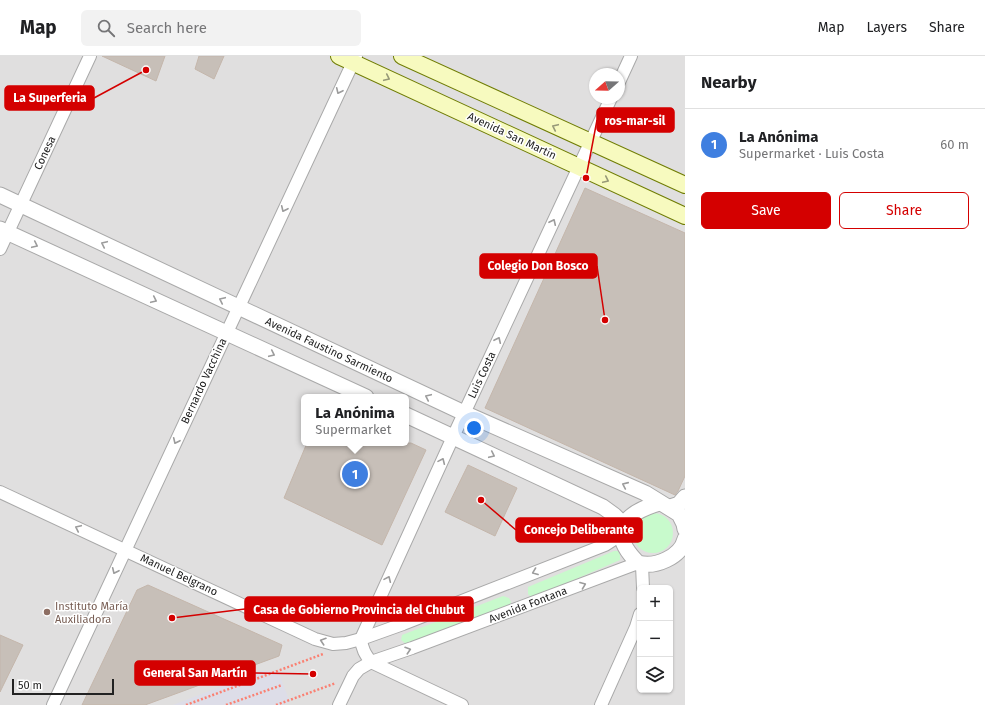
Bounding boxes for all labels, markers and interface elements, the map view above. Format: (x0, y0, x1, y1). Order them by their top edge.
search box (81, 10, 361, 46)
text: Map (20, 16, 57, 39)
icon: search (95, 17, 117, 39)
text: Search here (127, 19, 207, 37)
text: Map (818, 19, 844, 36)
text: Layers (866, 19, 907, 36)
text: Share (929, 19, 965, 36)
north arrow (589, 68, 625, 104)
text: Nearby (701, 72, 756, 93)
one-way arrow (382, 73, 390, 81)
callout: La Superferia (5, 86, 94, 110)
one-way arrow (336, 87, 344, 95)
text: La Superferia (13, 91, 87, 105)
callout: ros-mar-sil (597, 108, 674, 132)
street label: Avenida San Martín (466, 110, 558, 162)
text: ros-mar-sil (605, 114, 666, 128)
one-way arrow (551, 123, 558, 131)
text: La Anónima (739, 128, 818, 146)
street label: Conesa (32, 134, 58, 172)
text: 1 (711, 137, 717, 152)
text: 60 m (940, 137, 969, 152)
text: Supermarket · Luis Costa (739, 146, 884, 161)
one-way arrow (602, 175, 610, 183)
button: Save (701, 192, 831, 229)
button: Share (839, 192, 969, 229)
one-way arrow (281, 205, 289, 212)
one-way arrow (548, 219, 556, 226)
one-way arrow (31, 240, 39, 248)
one-way arrow (101, 241, 108, 249)
callout: Colegio Don Bosco (480, 254, 597, 278)
text: Colegio Don Bosco (488, 259, 588, 273)
one-way arrow (150, 295, 157, 303)
one-way arrow (219, 297, 226, 305)
street label: Avenida Faustino Sarmiento (263, 315, 395, 385)
street label: Bernardo Vacchina (178, 336, 230, 426)
one-way arrow (493, 337, 501, 344)
one-way arrow (267, 349, 275, 357)
street label: Luis Costa (465, 349, 499, 401)
popup (301, 394, 409, 446)
one-way arrow (425, 394, 433, 402)
text: La Anónima (315, 404, 395, 422)
your location (464, 418, 484, 438)
text: Supermarket (315, 422, 391, 437)
one-way arrow (173, 437, 181, 444)
one-way arrow (488, 450, 496, 458)
one-way arrow (437, 457, 445, 464)
pin: 1 (342, 459, 368, 489)
one-way arrow (622, 482, 630, 490)
callout: Concejo Deliberante (516, 518, 642, 542)
text: Concejo Deliberante (524, 523, 634, 537)
one-way arrow (74, 525, 82, 533)
street label: Manuel Belgrano (138, 551, 220, 599)
one-way arrow (112, 567, 120, 575)
one-way arrow (532, 567, 539, 575)
one-way arrow (383, 576, 391, 583)
one-way arrow (579, 581, 586, 589)
street label: Avenida Fontana (487, 584, 569, 626)
map controls (637, 585, 673, 693)
button: + (637, 585, 673, 621)
callout: Casa de Gobierno Provincia del Chubut (245, 597, 473, 621)
place label: Instituto María Auxiliadora (55, 600, 128, 626)
text: Casa de Gobierno Provincia del Chubut (253, 603, 465, 617)
marker: Instituto María Auxiliadora (42, 607, 52, 617)
button: − (637, 621, 673, 657)
one-way arrow (320, 637, 327, 646)
one-way arrow (405, 646, 412, 654)
button: layers (637, 657, 673, 693)
callout: General San Martín (135, 661, 255, 685)
text: General San Martín (143, 666, 247, 680)
scale bar (12, 677, 114, 696)
text: 50 m (18, 679, 42, 692)

